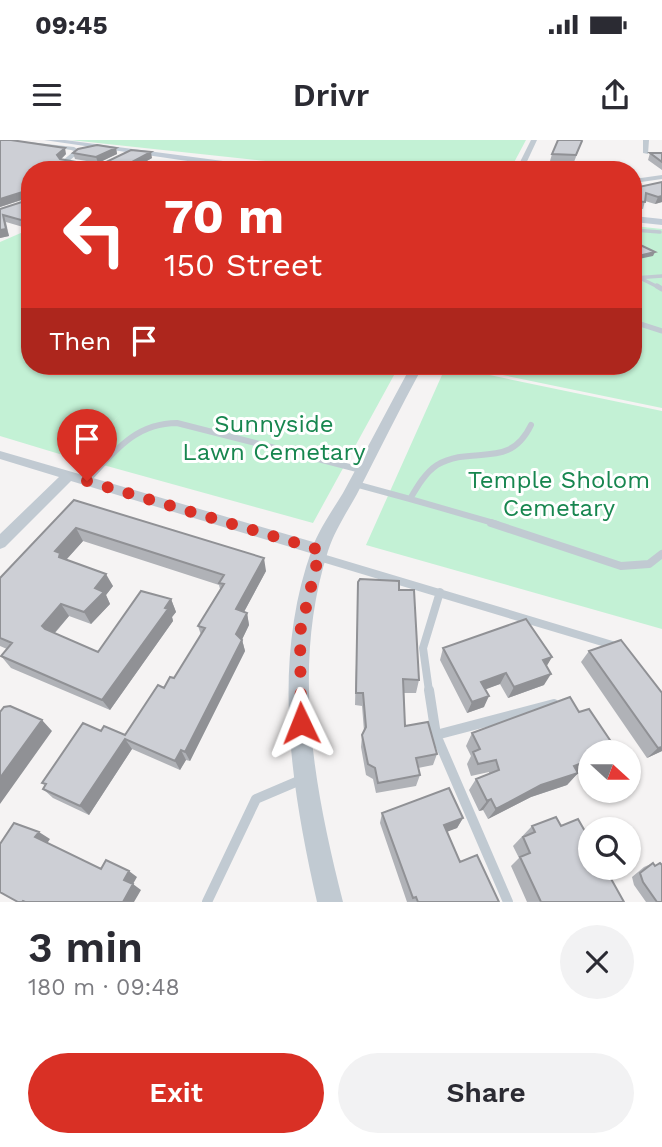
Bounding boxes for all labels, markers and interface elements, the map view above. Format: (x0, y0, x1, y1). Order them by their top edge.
text: 09:45 (35, 10, 108, 40)
icon: menu (28, 76, 66, 114)
text: Drivr (293, 76, 369, 114)
icon: share (596, 76, 634, 114)
text: 70 m (164, 187, 284, 245)
icon: left (49, 189, 140, 280)
text: 150 Street (164, 246, 322, 284)
icon: arrive (125, 322, 163, 360)
text: Then (49, 326, 111, 356)
pin (57, 409, 117, 481)
park label: Sunnyside Lawn Cemetary (182, 410, 366, 466)
icon: arrive (68, 420, 106, 458)
park label: Temple Sholom Cemetary (468, 466, 650, 522)
position arrow (264, 686, 338, 760)
north arrow (578, 740, 640, 803)
map controls (578, 740, 641, 880)
button: search (578, 817, 641, 880)
text: 3 min (28, 923, 143, 972)
button: close (560, 925, 634, 999)
text: 180 m · 09:48 (28, 974, 180, 1001)
button: Exit (28, 1053, 324, 1133)
button: Share (338, 1053, 634, 1133)

